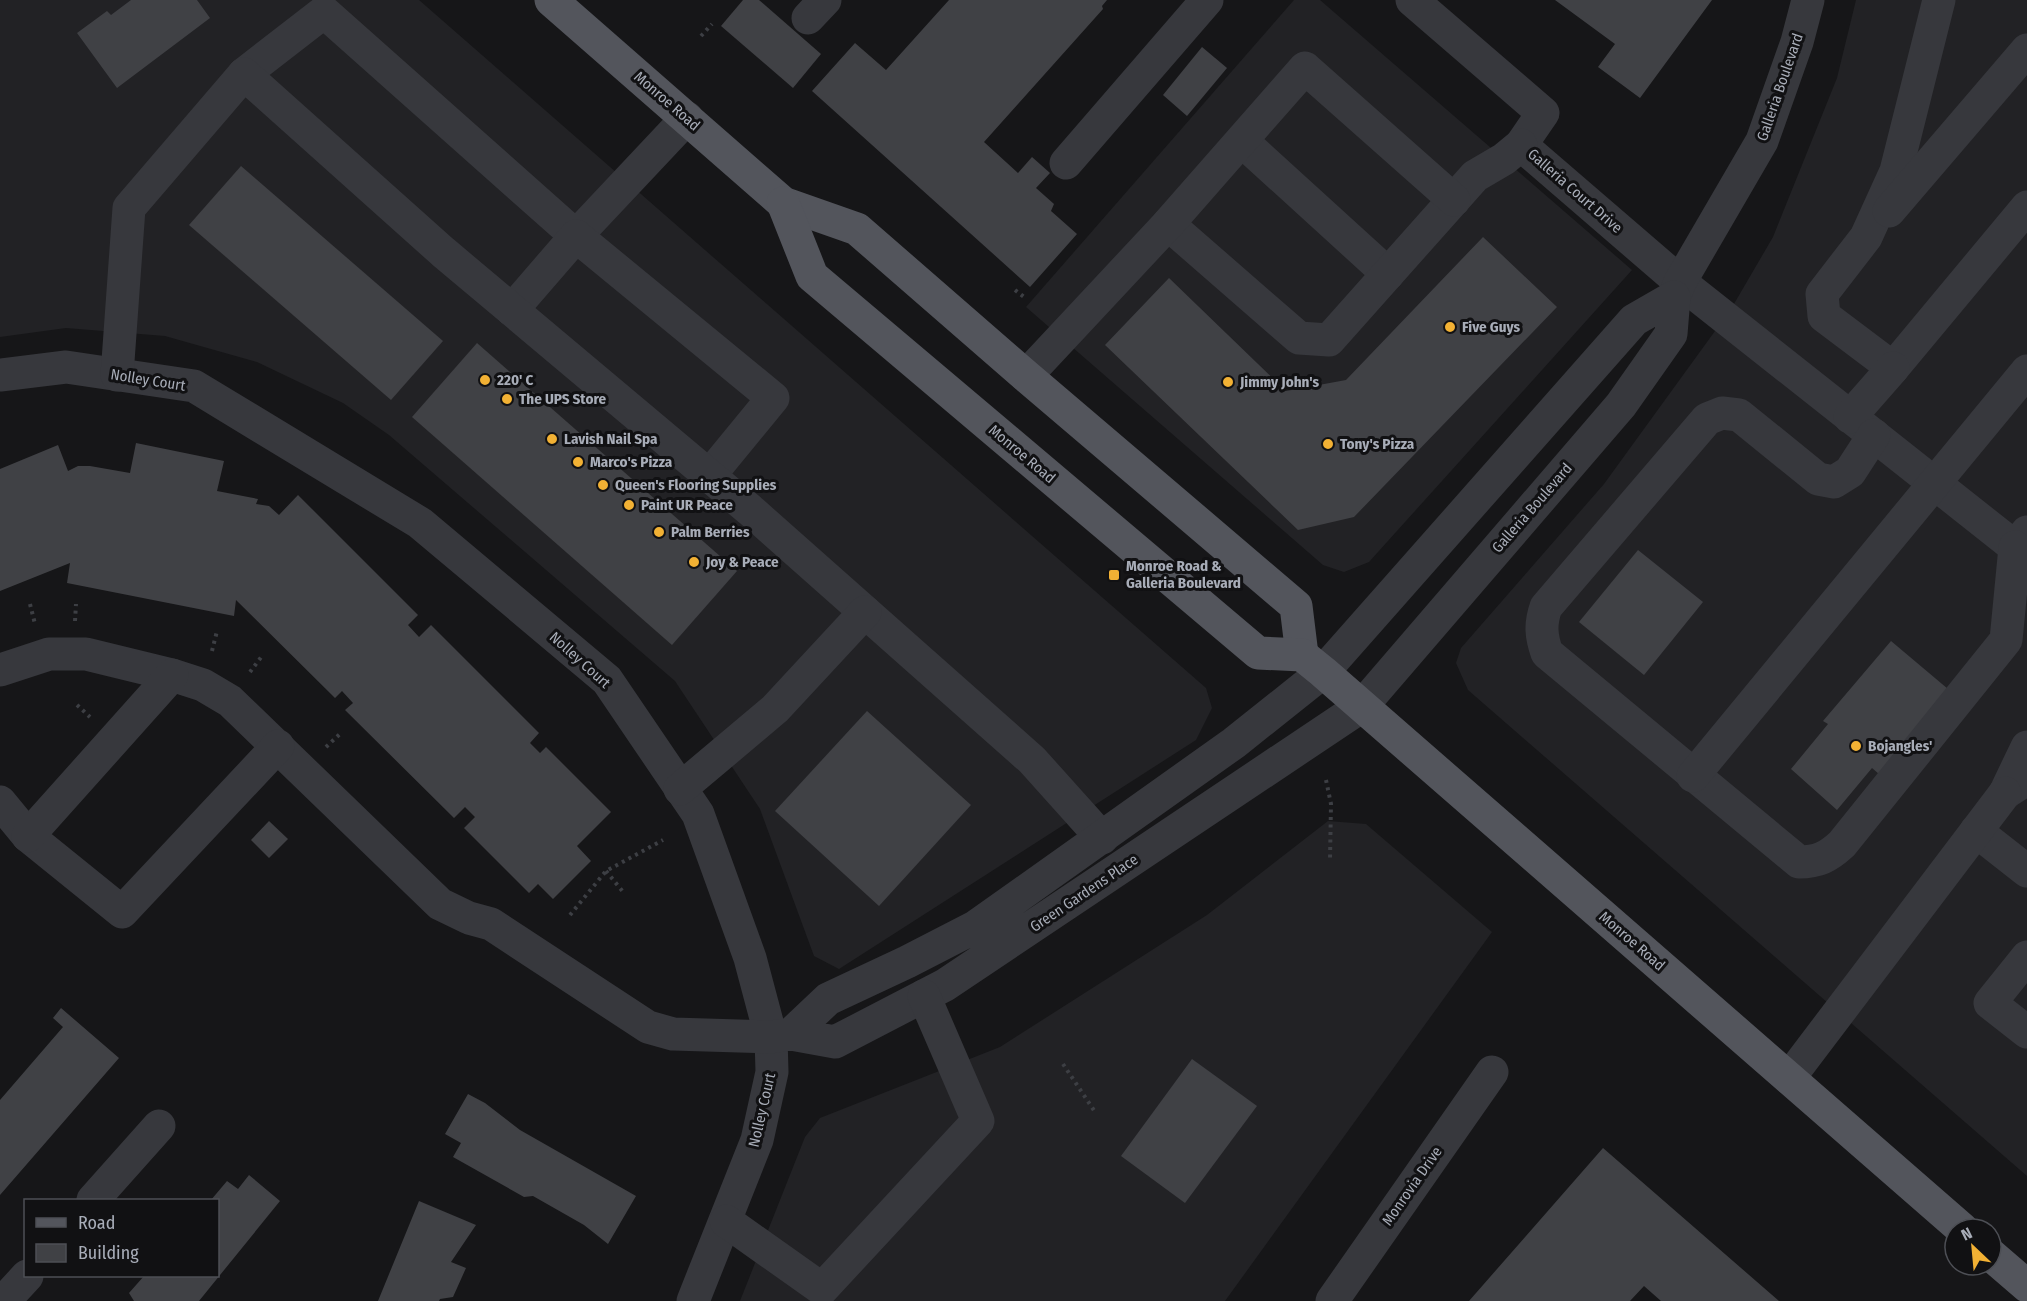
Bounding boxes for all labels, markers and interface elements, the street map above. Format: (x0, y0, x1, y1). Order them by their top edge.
street label: Galleria Boulevard (1753, 31, 1807, 143)
street label: Monroe Road (630, 68, 704, 134)
street label: Galleria Court Drive (1524, 145, 1626, 237)
place label: Five Guys (1462, 318, 1520, 336)
marker: Five Guys (1443, 320, 1457, 334)
street label: Nolley Court (109, 365, 187, 395)
place label: 220' C (496, 371, 533, 389)
marker: 220' C (478, 373, 492, 387)
place label: Jimmy John's (1239, 373, 1319, 391)
marker: Jimmy John's (1221, 375, 1235, 389)
place label: The UPS Store (519, 390, 606, 408)
marker: The UPS Store (500, 392, 514, 406)
street label: Monroe Road (985, 421, 1059, 487)
place label: Lavish Nail Spa (564, 430, 658, 448)
marker: Lavish Nail Spa (545, 432, 559, 446)
place label: Tony's Pizza (1340, 435, 1415, 453)
marker: Tony's Pizza (1321, 437, 1335, 451)
place label: Marco's Pizza (590, 453, 673, 471)
marker: Marco's Pizza (571, 455, 585, 469)
street label: Galleria Boulevard (1488, 460, 1576, 556)
place label: Queen's Flooring Supplies (615, 476, 777, 494)
marker: Queen's Flooring Supplies (596, 478, 610, 492)
place label: Paint UR Peace (641, 496, 733, 514)
marker: Paint UR Peace (622, 498, 636, 512)
place label: Palm Berries (671, 523, 750, 541)
marker: Palm Berries (652, 525, 666, 539)
place label: Joy & Peace (705, 553, 779, 571)
marker: Joy & Peace (687, 555, 701, 569)
place label: Monroe Road & Galleria Boulevard (1126, 557, 1241, 592)
marker: Monroe Road & Galleria Boulevard (1107, 568, 1121, 582)
street label: Nolley Court (546, 628, 614, 692)
place label: Bojangles' (1868, 737, 1932, 755)
marker: Bojangles' (1849, 739, 1863, 753)
street label: Green Gardens Place (1027, 850, 1141, 936)
street label: Monroe Road (1595, 908, 1669, 974)
street label: Nolley Court (745, 1071, 779, 1149)
street label: Monrovia Drive (1378, 1143, 1446, 1229)
legend (24, 1199, 219, 1277)
text: Road (78, 1212, 115, 1234)
north arrow (1943, 1217, 2003, 1277)
text: N (1958, 1223, 1975, 1245)
text: Building (78, 1242, 139, 1264)

